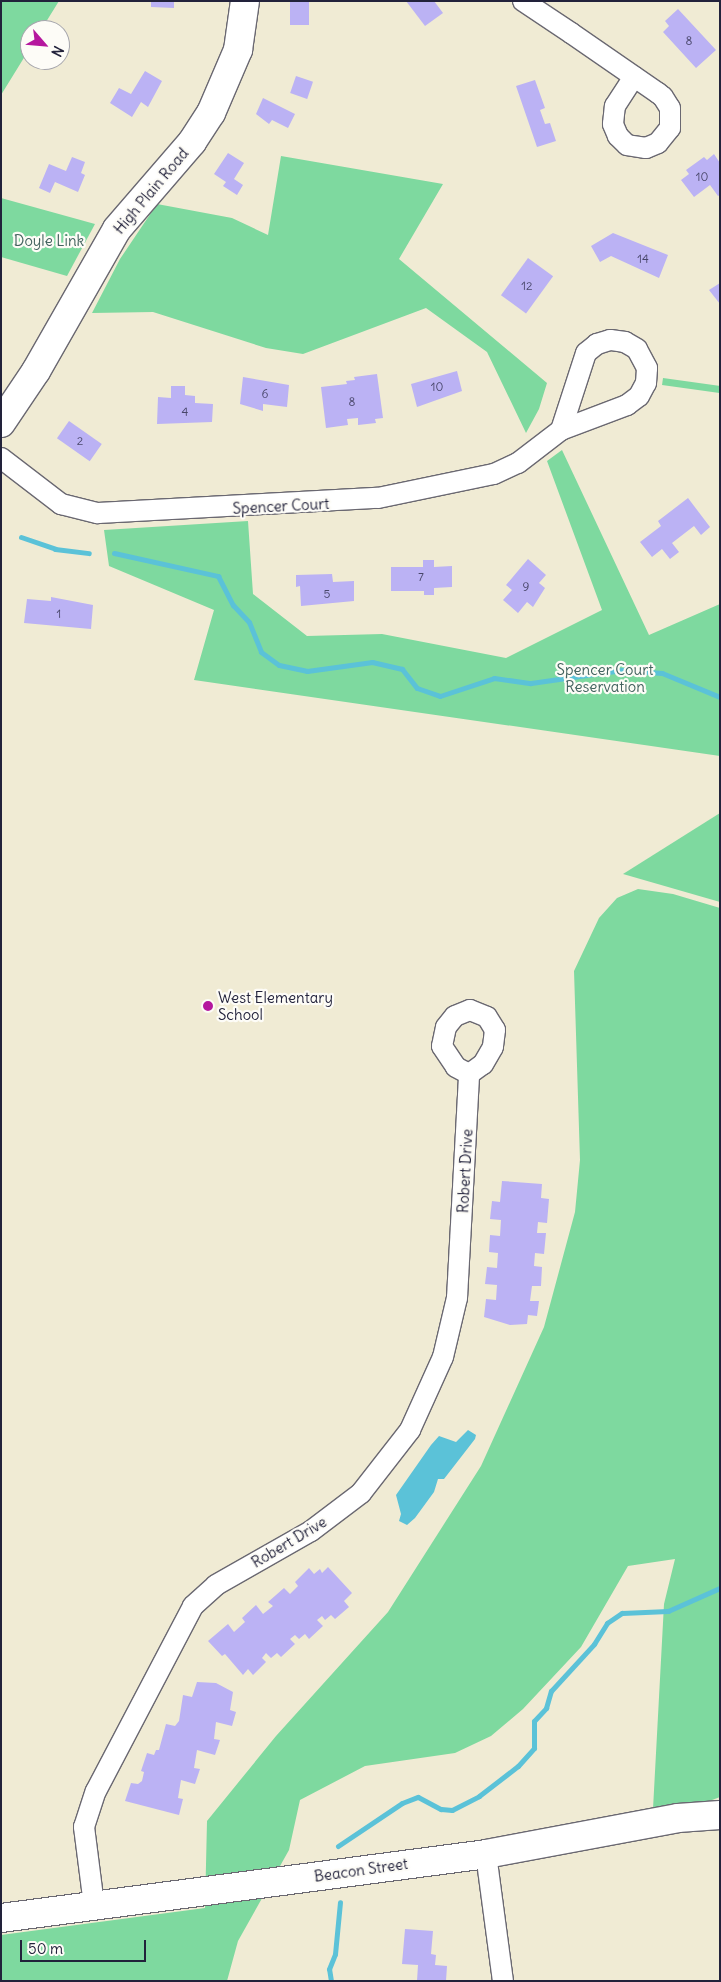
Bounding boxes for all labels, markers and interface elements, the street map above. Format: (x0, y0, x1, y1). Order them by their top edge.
north arrow (20, 20, 70, 70)
house number: 8 (686, 34, 692, 48)
text: N (47, 43, 68, 60)
street label: High Plain Road (110, 144, 192, 238)
house number: 10 (696, 170, 708, 184)
park label: Doyle Link (14, 232, 84, 250)
house number: 14 (637, 252, 649, 266)
house number: 12 (521, 279, 533, 293)
house number: 10 (431, 380, 443, 394)
house number: 6 (262, 387, 268, 401)
house number: 8 (349, 395, 355, 409)
house number: 4 (182, 405, 188, 419)
house number: 2 (77, 434, 83, 448)
street label: Spencer Court (232, 494, 330, 518)
house number: 7 (418, 570, 424, 584)
house number: 9 (523, 580, 529, 594)
house number: 5 (324, 587, 330, 601)
house number: 1 (57, 607, 61, 621)
park label: Spencer Court Reservation (557, 660, 653, 695)
place label: West Elementary School (218, 988, 333, 1023)
marker: West Elementary School (202, 1000, 214, 1012)
street label: Robert Drive (454, 1128, 476, 1214)
street label: Robert Drive (248, 1513, 330, 1571)
street label: Beacon Street (313, 1855, 409, 1885)
scale bar (22, 1930, 149, 1962)
text: 50 m (28, 1939, 63, 1958)

